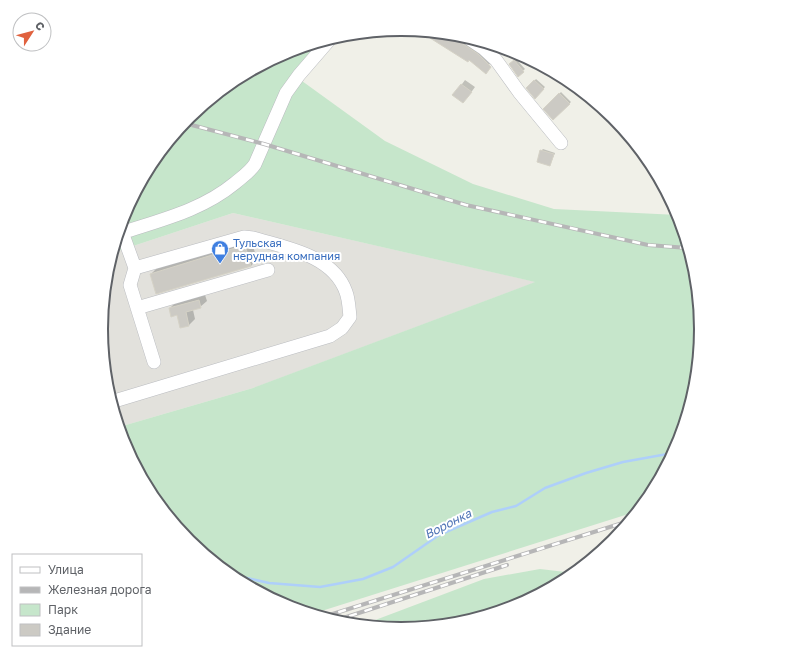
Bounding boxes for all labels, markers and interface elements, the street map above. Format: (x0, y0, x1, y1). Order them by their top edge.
north arrow (12, 12, 52, 52)
text: С (33, 19, 48, 33)
place label: Тульская нерудная компания (233, 236, 340, 262)
shop icon: Тульская нерудная компания (210, 239, 230, 264)
water label: Воронка (422, 505, 475, 542)
legend (12, 554, 142, 646)
text: Улица (48, 562, 84, 577)
text: Железная дорога (48, 582, 151, 597)
text: Парк (48, 602, 78, 617)
text: Здание (48, 622, 91, 637)

